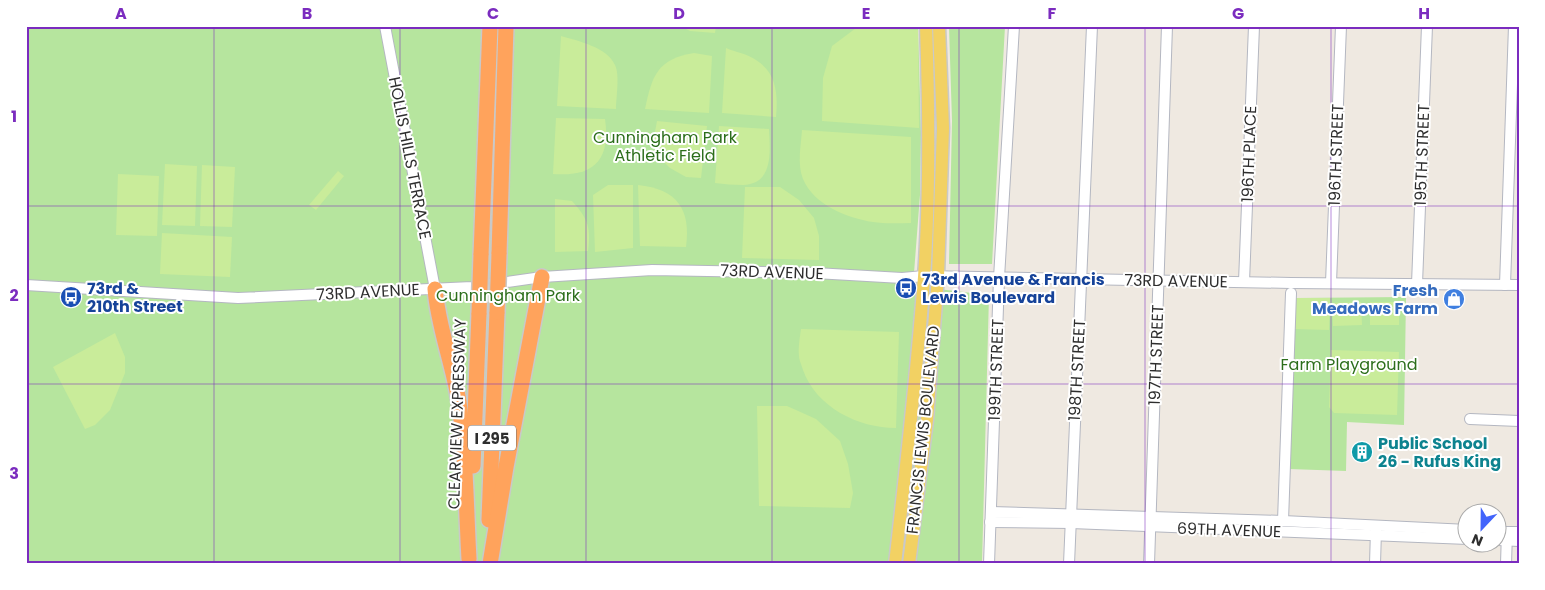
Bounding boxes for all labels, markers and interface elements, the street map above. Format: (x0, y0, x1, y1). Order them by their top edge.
text: A (115, 2, 127, 25)
text: B (302, 2, 312, 25)
text: C (487, 2, 499, 25)
text: D (673, 2, 685, 25)
text: E (862, 2, 870, 25)
text: F (1048, 2, 1057, 25)
text: G (1232, 2, 1244, 25)
text: H (1418, 2, 1430, 25)
street label: HOLLIS HILLS TERRACE (383, 75, 437, 241)
street label: 196TH STREET (1323, 103, 1349, 206)
street label: 195TH STREET (1409, 103, 1435, 206)
text: 1 (11, 105, 17, 128)
street label: 196TH PLACE (1236, 105, 1262, 203)
park label: Cunningham Park Athletic Field (593, 126, 738, 167)
street label: 73RD AVENUE (720, 259, 824, 285)
place label: 73rd Avenue & Francis Lewis Boulevard (922, 268, 1105, 309)
street label: 73RD AVENUE (1124, 269, 1228, 293)
bus stop icon: 73rd Avenue & Francis Lewis Boulevard (894, 276, 918, 300)
place label: 73rd & 210th Street (87, 277, 183, 318)
street label: 73RD AVENUE (316, 278, 420, 306)
place label: Fresh Meadows Farm (1312, 279, 1438, 320)
text: 2 (9, 284, 19, 307)
park label: Cunningham Park (436, 284, 581, 307)
bus stop icon: 73rd & 210th Street (59, 285, 83, 309)
shop icon: Fresh Meadows Farm (1442, 287, 1466, 311)
street label: 197TH STREET (1143, 304, 1169, 406)
street label: CLEARVIEW EXPRESSWAY (442, 318, 472, 510)
street label: 199TH STREET (983, 318, 1009, 421)
street label: 198TH STREET (1063, 318, 1091, 422)
street label: FRANCIS LEWIS BOULEVARD (901, 325, 945, 535)
park label: Farm Playground (1281, 353, 1417, 376)
road number: I 295 (468, 426, 516, 450)
place label: Public School 26 - Rufus King (1378, 432, 1501, 473)
building icon: Public School 26 - Rufus King (1350, 440, 1374, 464)
text: 3 (9, 462, 19, 485)
north arrow (1458, 502, 1508, 552)
street label: 69TH AVENUE (1176, 517, 1282, 543)
text: N (1469, 529, 1486, 551)

